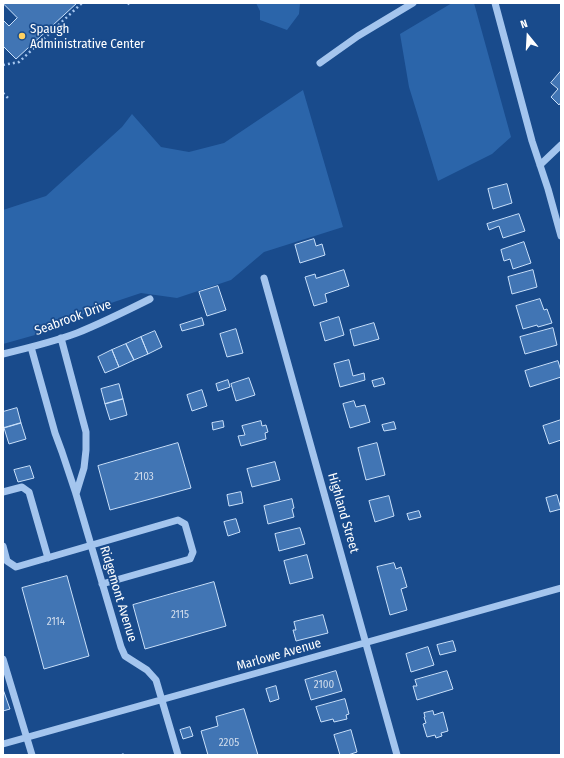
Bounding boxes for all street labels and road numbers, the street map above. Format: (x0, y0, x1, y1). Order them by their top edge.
street label: Seabrook Drive (32, 297, 114, 339)
street label: Highland Street (324, 471, 362, 555)
street label: Ridgemont Avenue (96, 544, 140, 644)
street label: Marlowe Avenue (235, 635, 323, 675)

